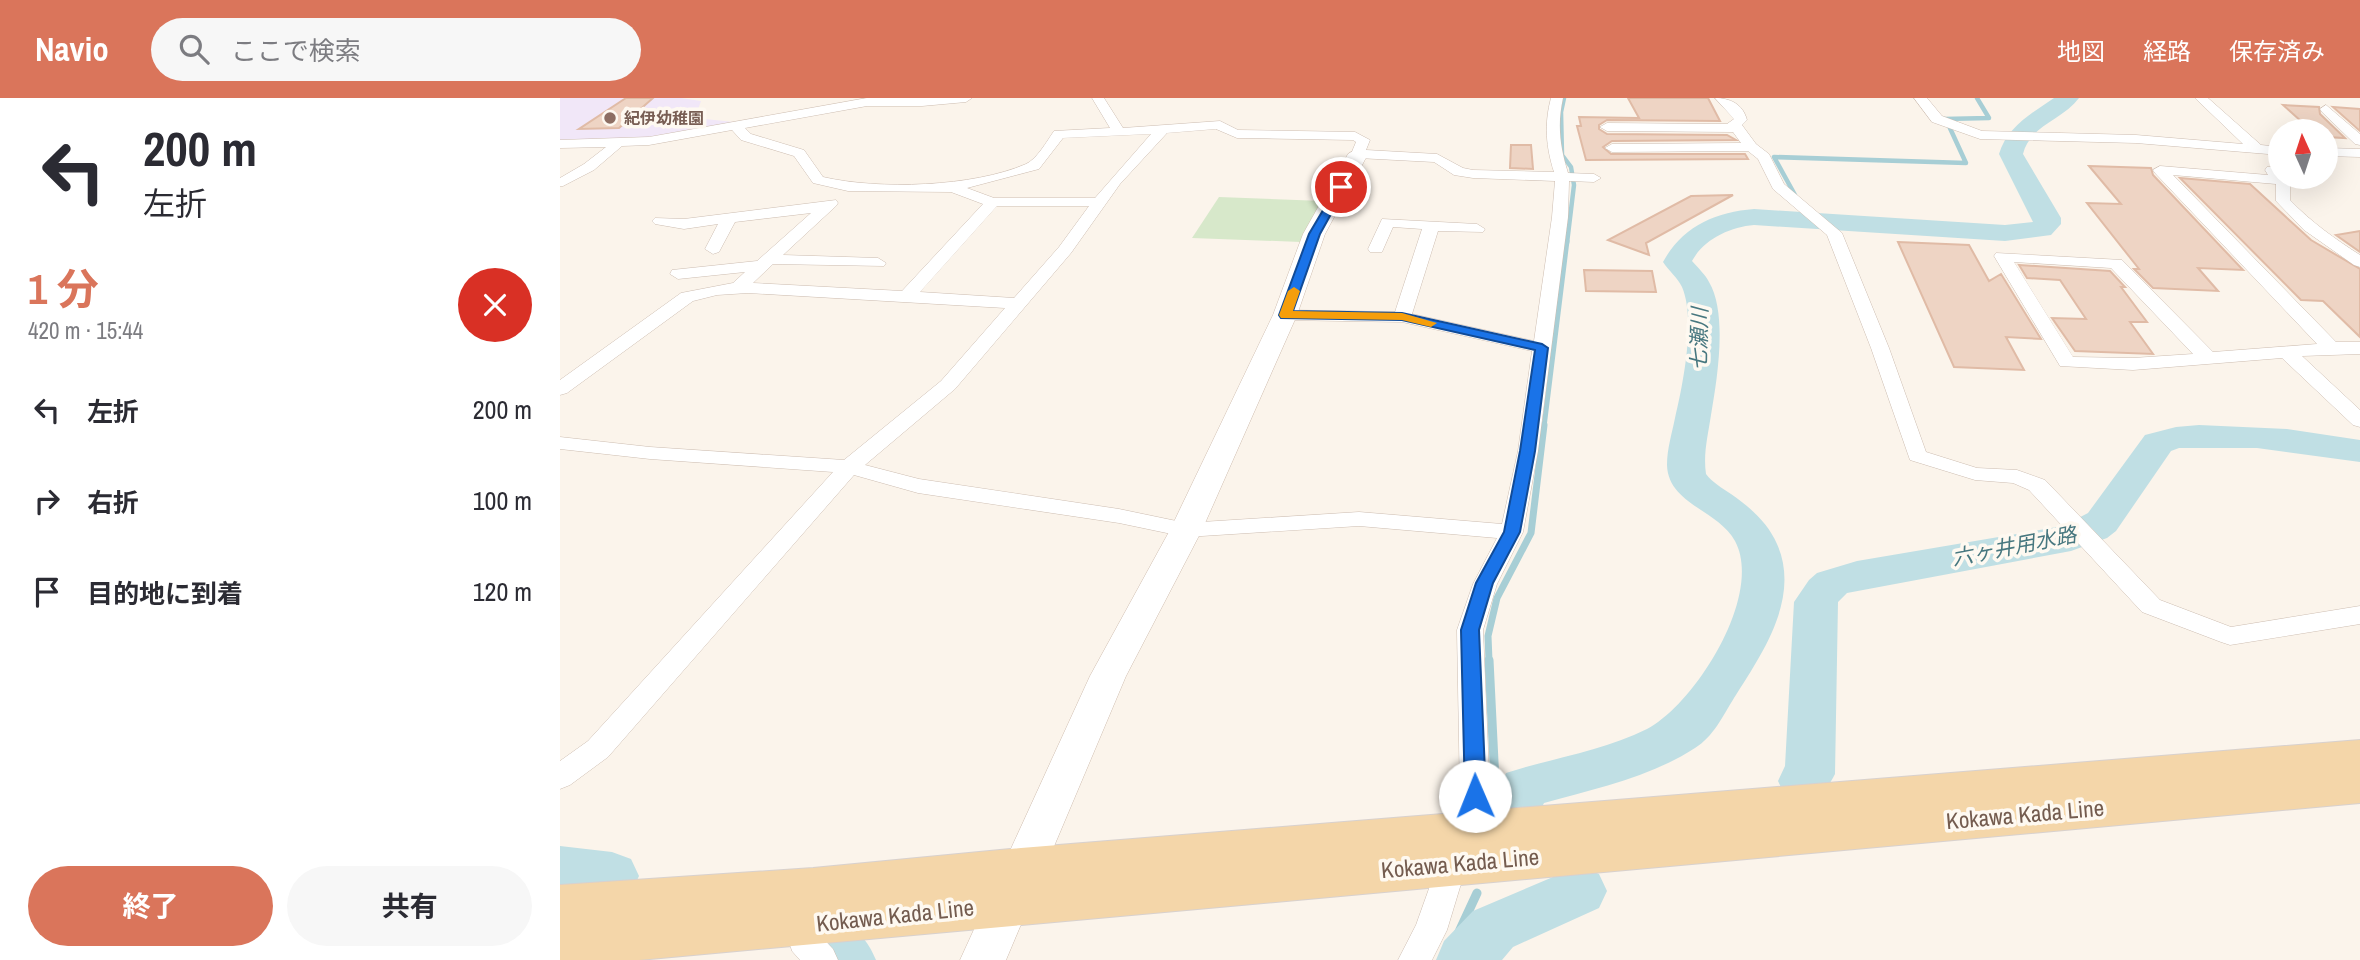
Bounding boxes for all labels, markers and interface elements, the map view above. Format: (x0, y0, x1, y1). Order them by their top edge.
search box (151, 18, 641, 81)
text: Navio (35, 27, 109, 71)
icon: search (175, 30, 213, 68)
text: ここで検索 (231, 33, 361, 68)
text: 地図 (2057, 35, 2105, 67)
text: 経路 (2143, 35, 2191, 67)
text: 保存済み (2229, 35, 2325, 67)
place label: 紀伊幼稚園 (624, 107, 704, 129)
marker: 紀伊幼稚園 (602, 110, 618, 126)
text: 200 m (143, 115, 257, 181)
north arrow (2268, 119, 2338, 189)
map controls (2268, 119, 2338, 189)
icon: left (28, 126, 119, 217)
pin (1311, 157, 1371, 217)
icon: arrive (1322, 168, 1360, 206)
text: 左折 (143, 182, 207, 225)
text: 1 分 (28, 261, 99, 317)
button: close (458, 268, 532, 342)
water label: 七瀬川 (1684, 305, 1714, 371)
text: 420 m · 15:44 (28, 315, 143, 346)
icon: left (28, 391, 66, 429)
text: 200 m (473, 392, 532, 427)
text: 左折 (87, 394, 139, 429)
icon: right (28, 482, 66, 520)
text: 100 m (473, 483, 532, 518)
text: 右折 (87, 485, 139, 520)
water label: 六ヶ井用水路 (1949, 519, 2081, 572)
icon: arrive (28, 573, 66, 611)
text: 120 m (473, 574, 532, 609)
text: 目的地に到着 (87, 576, 243, 611)
position arrow (1438, 759, 1512, 833)
street label: Kokawa Kada Line (1945, 792, 2105, 836)
street label: Kokawa Kada Line (1380, 841, 1540, 885)
button: 終了 (28, 866, 273, 946)
button: 共有 (287, 866, 532, 946)
street label: Kokawa Kada Line (815, 891, 975, 939)

